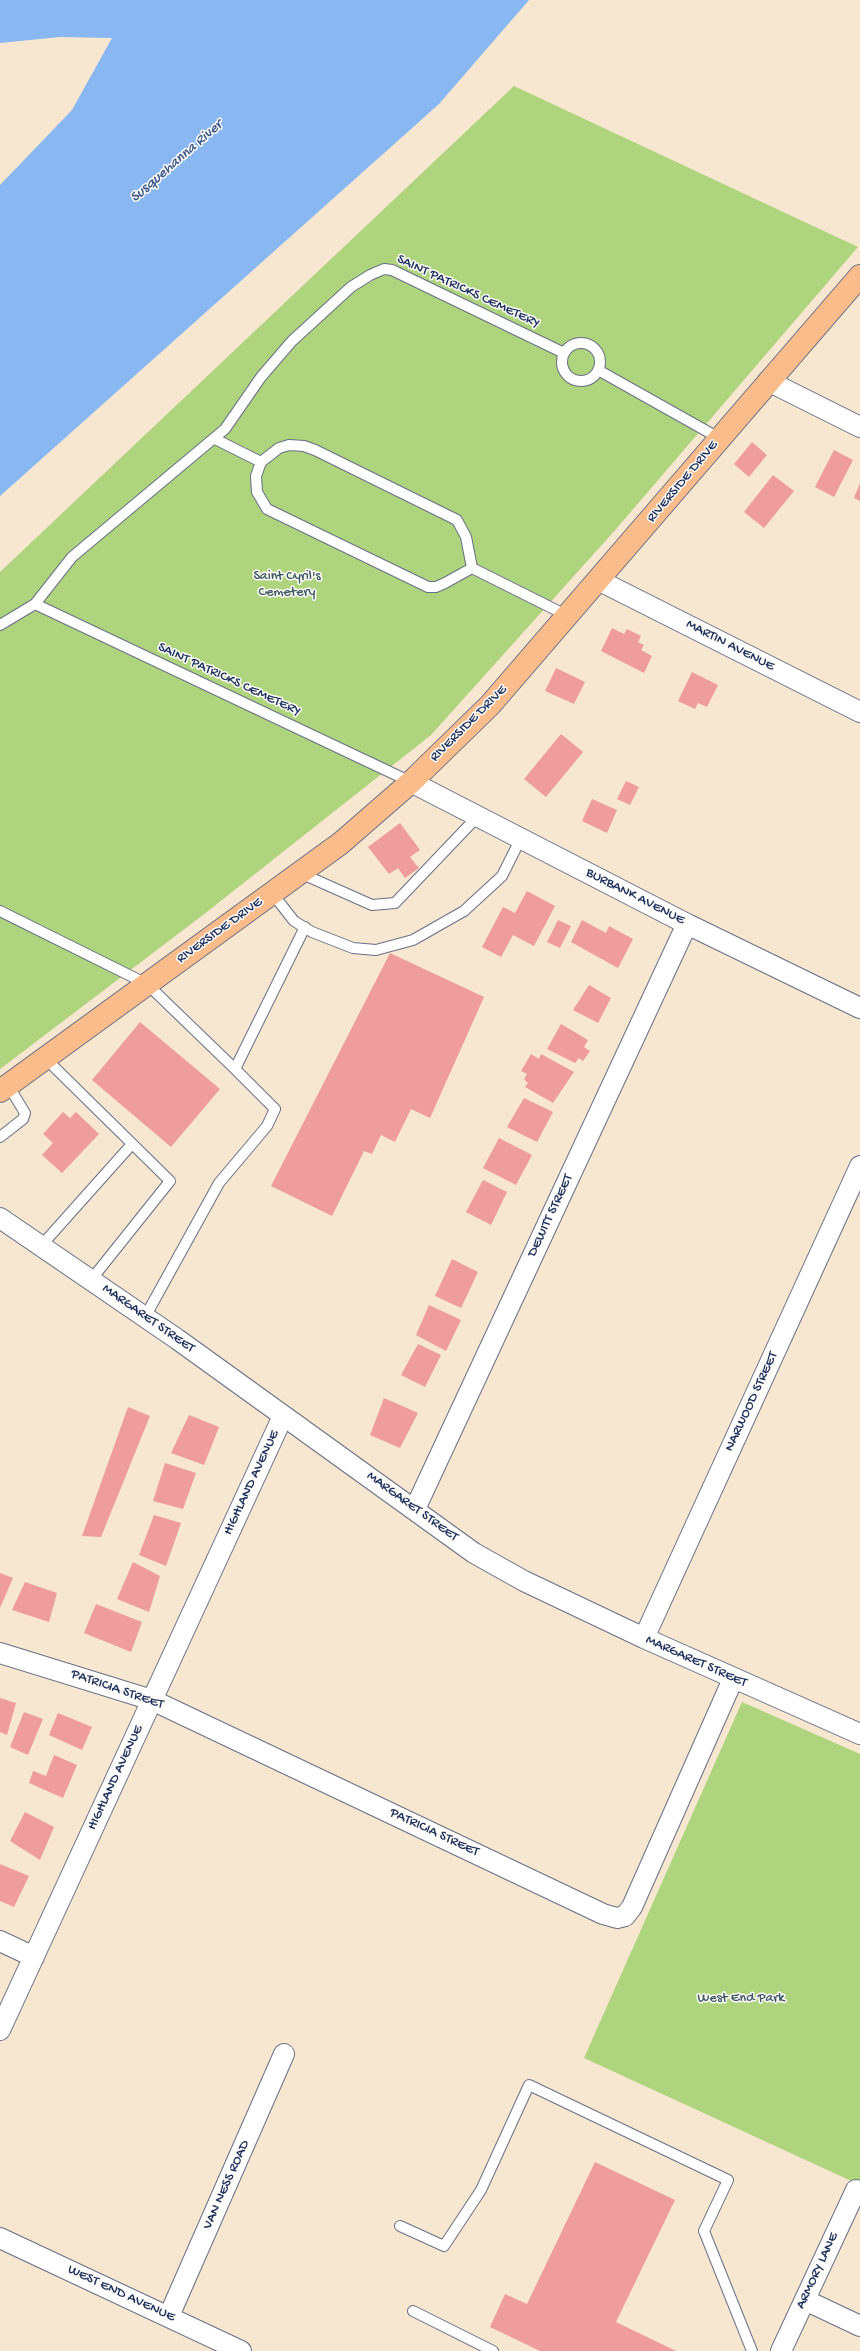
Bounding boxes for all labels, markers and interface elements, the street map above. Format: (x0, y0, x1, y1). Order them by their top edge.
water label: Susquehanna River (127, 117, 227, 207)
street label: SAINT PATRICKS CEMETERY (394, 251, 542, 333)
street label: RIVERSIDE DRIVE (644, 438, 722, 526)
park label: Saint Cyril's Cemetery (253, 569, 321, 602)
street label: MARTIN AVENUE (683, 616, 777, 676)
street label: SAINT PATRICKS CEMETERY (155, 639, 303, 721)
street label: RIVERSIDE DRIVE (427, 682, 511, 766)
street label: BURBANK AVENUE (583, 865, 687, 929)
street label: RIVERSIDE DRIVE (174, 894, 266, 968)
street label: DEWITT STREET (525, 1172, 577, 1260)
street label: MARGARET STREET (98, 1281, 198, 1357)
street label: NARWOOD STREET (722, 1350, 782, 1454)
street label: HIGHLAND AVENUE (220, 1428, 284, 1538)
street label: MARGARET STREET (363, 1468, 461, 1546)
street label: MARGARET STREET (643, 1632, 749, 1692)
street label: PATRICIA STREET (69, 1666, 165, 1714)
street label: HIGHLAND AVENUE (84, 1723, 148, 1833)
street label: PATRICIA STREET (387, 1805, 481, 1861)
park label: West End Park (698, 1991, 784, 2007)
street label: VAN NESS ROAD (200, 2138, 254, 2232)
street label: ARMORY LANE (793, 2230, 843, 2312)
street label: WEST END AVENUE (65, 2262, 177, 2326)

